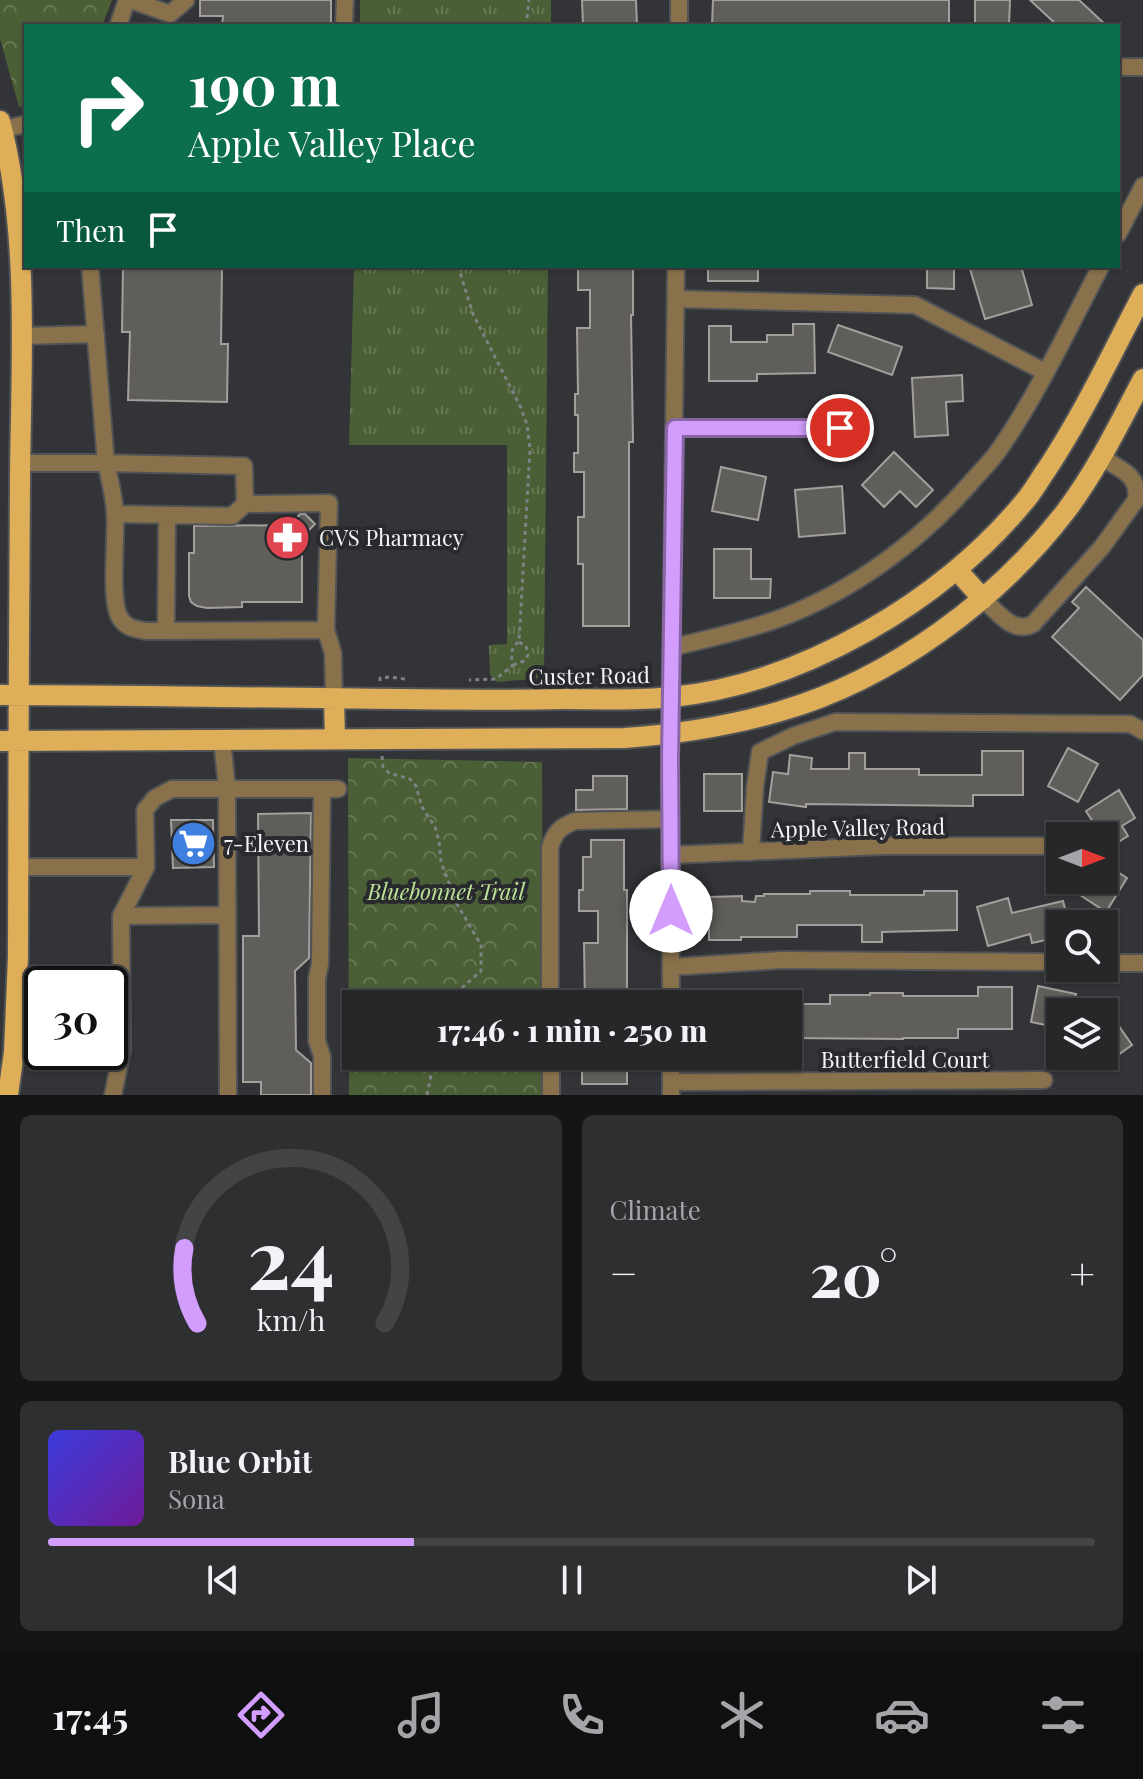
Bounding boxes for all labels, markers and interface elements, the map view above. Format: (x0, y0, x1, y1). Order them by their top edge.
text: 190 m (188, 46, 340, 121)
icon: right (56, 56, 160, 160)
text: Apple Valley Place (188, 118, 476, 166)
icon: arrive (141, 208, 185, 252)
text: Then (56, 210, 125, 250)
pin (806, 394, 874, 462)
icon: arrive (818, 406, 862, 450)
pharmacy icon: CVS Pharmacy (264, 513, 312, 561)
place label: CVS Pharmacy (319, 522, 464, 552)
street label: Custer Road (528, 659, 650, 691)
street label: Apple Valley Road (770, 810, 946, 844)
supermarket icon: 7-Eleven (169, 819, 217, 867)
north arrow (1046, 822, 1118, 894)
map controls (1046, 822, 1118, 1070)
place label: 7-Eleven (224, 828, 309, 858)
position arrow (629, 869, 713, 953)
park label: Bluebonnet Trail (366, 876, 526, 906)
button: search (1046, 910, 1118, 982)
speed limit sign: 30 (24, 966, 128, 1070)
button: layers (1046, 998, 1118, 1070)
text: 17:46 · 1 min · 250 m (437, 1010, 707, 1050)
street label: Butterfield Court (821, 1044, 991, 1074)
text: Climate (610, 1192, 701, 1227)
text: 24 (247, 1200, 334, 1311)
text: 20° (810, 1232, 897, 1312)
text: − (610, 1242, 638, 1301)
text: + (1069, 1242, 1095, 1301)
text: km/h (256, 1300, 325, 1338)
text: Blue Orbit (168, 1441, 312, 1481)
text: Sona (168, 1481, 225, 1516)
icon: previous (201, 1558, 245, 1602)
icon: pause (550, 1558, 594, 1602)
icon: next (899, 1558, 943, 1602)
icon: directions (233, 1687, 289, 1743)
icon: music (393, 1687, 449, 1743)
icon: phone (554, 1687, 610, 1743)
icon: climate (714, 1687, 770, 1743)
icon: car (874, 1687, 930, 1743)
icon: filters (1035, 1687, 1091, 1743)
text: 17:45 (52, 1691, 128, 1739)

